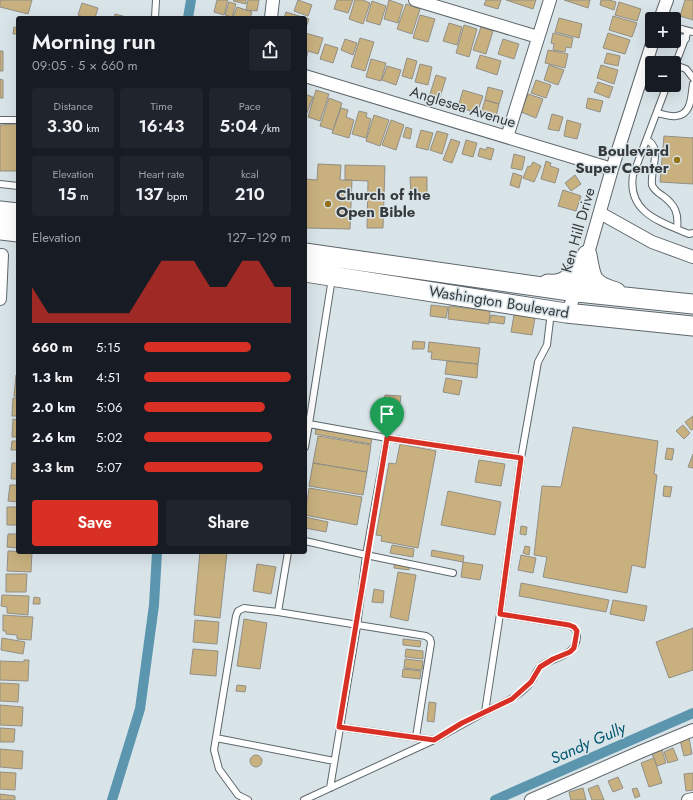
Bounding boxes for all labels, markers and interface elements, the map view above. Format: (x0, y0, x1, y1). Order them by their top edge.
map controls (645, 12, 681, 92)
button: + (645, 12, 681, 48)
text: Morning run (32, 25, 156, 57)
button: share (249, 29, 291, 71)
text: 09:05 · 5 × 660 m (32, 56, 138, 75)
button: − (645, 56, 681, 92)
street label: Anglesea Avenue (407, 80, 519, 134)
text: Distance (53, 98, 93, 114)
text: Time (150, 98, 173, 114)
text: Pace (239, 98, 261, 114)
text: 3.30 (47, 114, 83, 138)
text: 16:43 (138, 114, 184, 138)
text: 5:04 (220, 114, 258, 138)
text: km (83, 120, 100, 136)
text: /km (258, 120, 280, 136)
place label: Boulevard Super Center (575, 140, 670, 179)
marker: Boulevard Super Center (672, 155, 682, 165)
text: Elevation (52, 166, 94, 182)
text: Heart rate (139, 166, 184, 182)
text: kcal (241, 166, 259, 182)
text: 15 (58, 182, 77, 206)
text: 137 (135, 182, 163, 206)
text: 210 (235, 182, 265, 206)
place label: Church of the Open Bible (336, 184, 431, 223)
street label: Ken Hill Drive (555, 185, 601, 275)
text: m (77, 188, 89, 204)
text: bpm (163, 188, 188, 204)
marker: Church of the Open Bible (323, 199, 333, 209)
text: Elevation (32, 228, 81, 247)
text: 127–129 m (227, 228, 291, 247)
street label: Washington Boulevard (427, 280, 571, 324)
text: 660 m (32, 338, 73, 357)
text: 5:15 (96, 338, 120, 357)
text: 1.3 km (32, 368, 73, 387)
text: 4:51 (96, 368, 121, 387)
pin (370, 397, 404, 438)
text: 2.0 km (32, 398, 75, 417)
text: 5:06 (96, 398, 123, 417)
icon: arrive (376, 403, 398, 425)
text: 2.6 km (32, 428, 75, 447)
text: 5:02 (96, 428, 122, 447)
text: 3.3 km (32, 458, 74, 477)
text: 5:07 (96, 458, 122, 477)
button: Save (32, 500, 158, 546)
button: Share (166, 500, 291, 546)
water label: Sandy Gully (547, 716, 630, 770)

